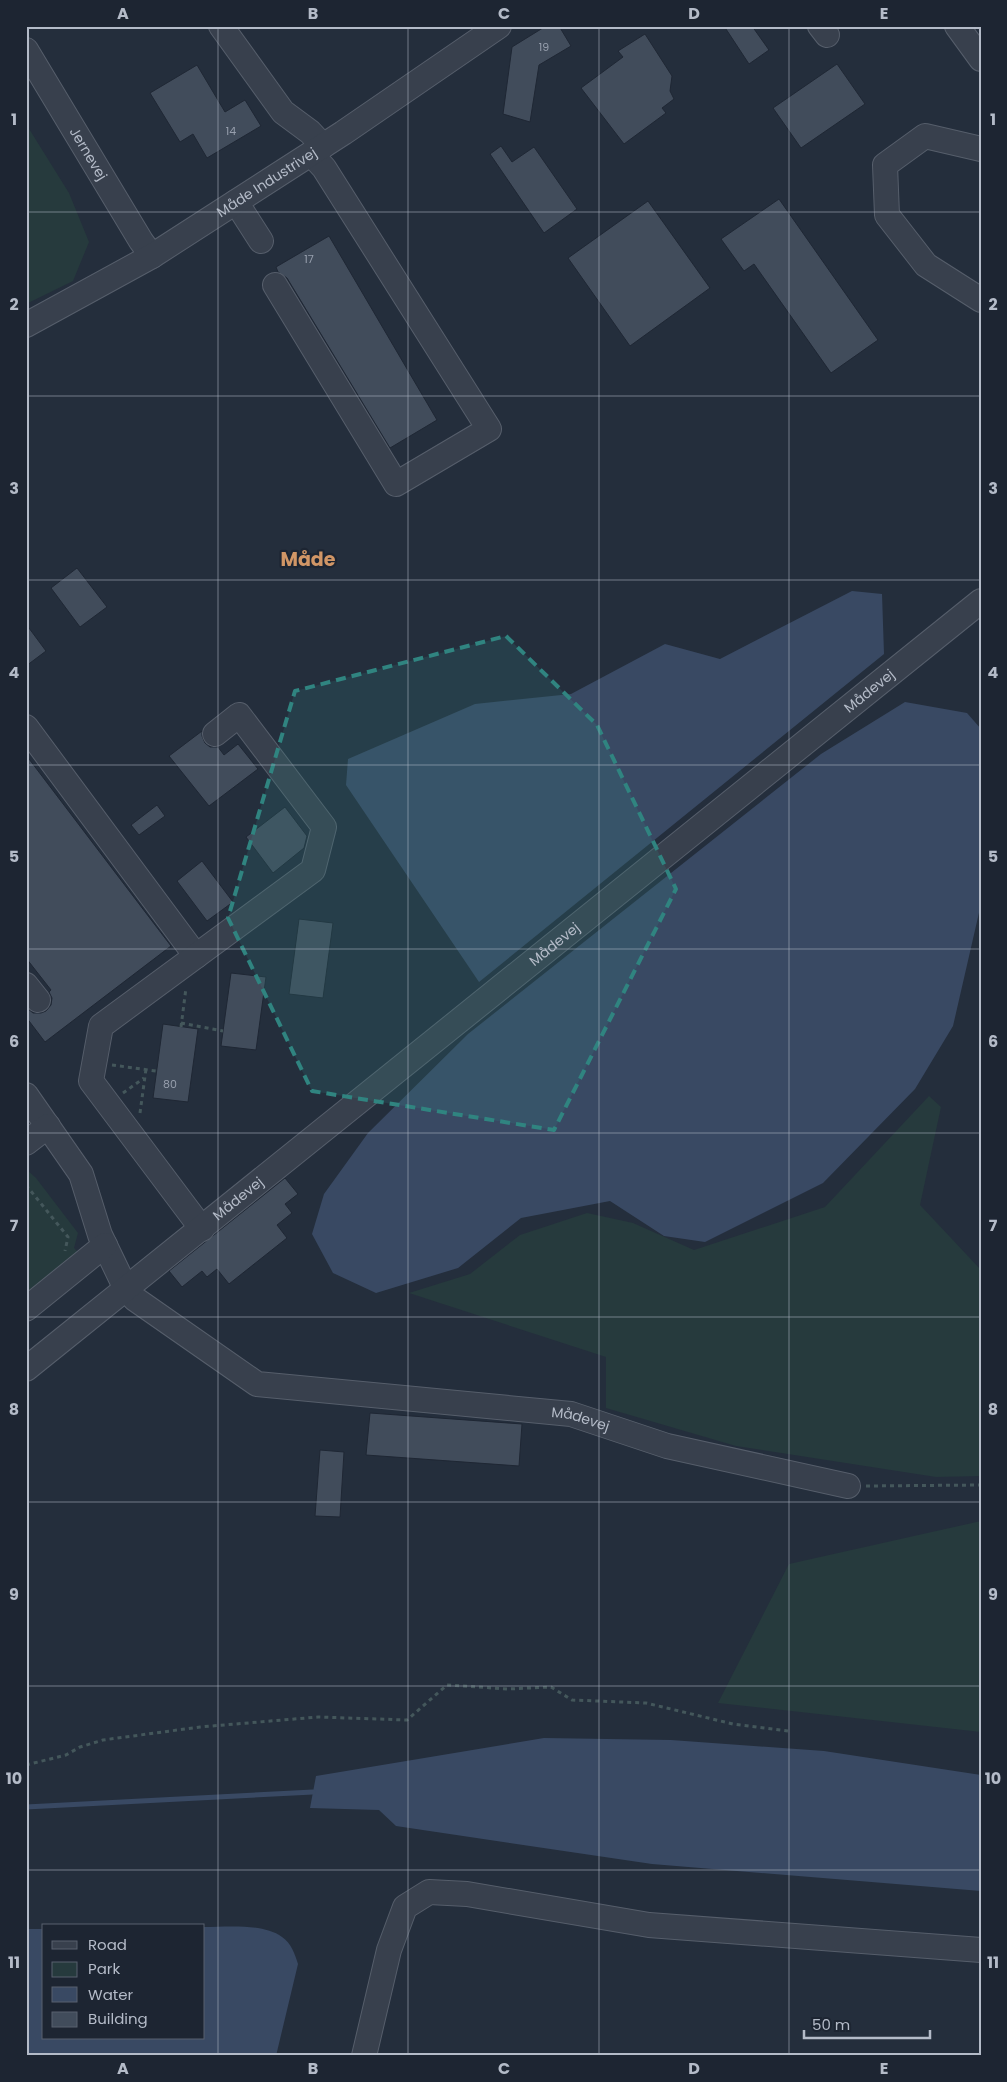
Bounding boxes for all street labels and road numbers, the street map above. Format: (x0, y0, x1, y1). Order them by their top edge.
street label: Jernevej (65, 123, 112, 184)
street label: Måde Industrivej (213, 143, 321, 222)
street label: Mådevej (840, 664, 899, 717)
street label: Mådevej (525, 918, 584, 971)
street label: Mådevej (208, 1172, 267, 1225)
street label: Mådevej (551, 1402, 612, 1436)

